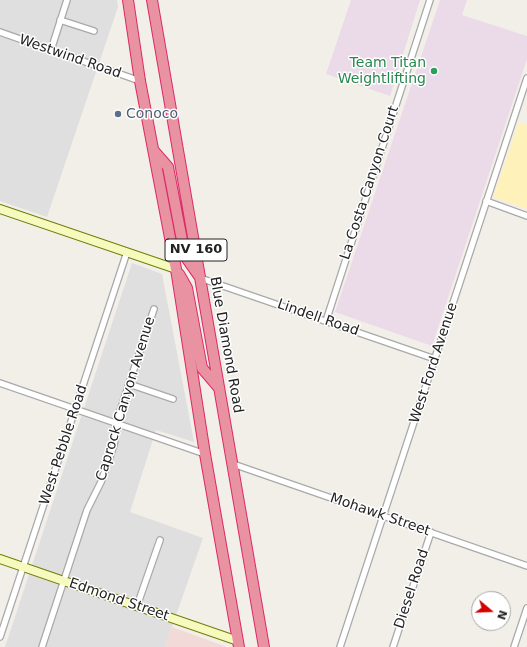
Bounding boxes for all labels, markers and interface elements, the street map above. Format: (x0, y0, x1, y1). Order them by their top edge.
street label: Westwind Road (17, 32, 123, 82)
place label: Team Titan Weightlifting (338, 55, 426, 88)
marker: Team Titan Weightlifting (429, 66, 439, 76)
street label: La Costa Canyon Court (337, 104, 403, 262)
place label: Conoco (126, 106, 178, 122)
marker: Conoco (113, 109, 123, 119)
road number: NV 160 (165, 239, 227, 261)
street label: Blue Diamond Road (206, 275, 246, 415)
street label: Lindell Road (275, 296, 361, 340)
street label: West Ford Avenue (407, 301, 461, 425)
street label: Caprock Canyon Avenue (93, 315, 159, 483)
street label: West Pebble Road (37, 383, 91, 507)
street label: Mohawk Street (328, 490, 432, 540)
street label: Diesel Road (391, 547, 433, 631)
street label: Edmond Street (67, 575, 171, 625)
north arrow (471, 591, 511, 631)
text: N (494, 608, 510, 621)

